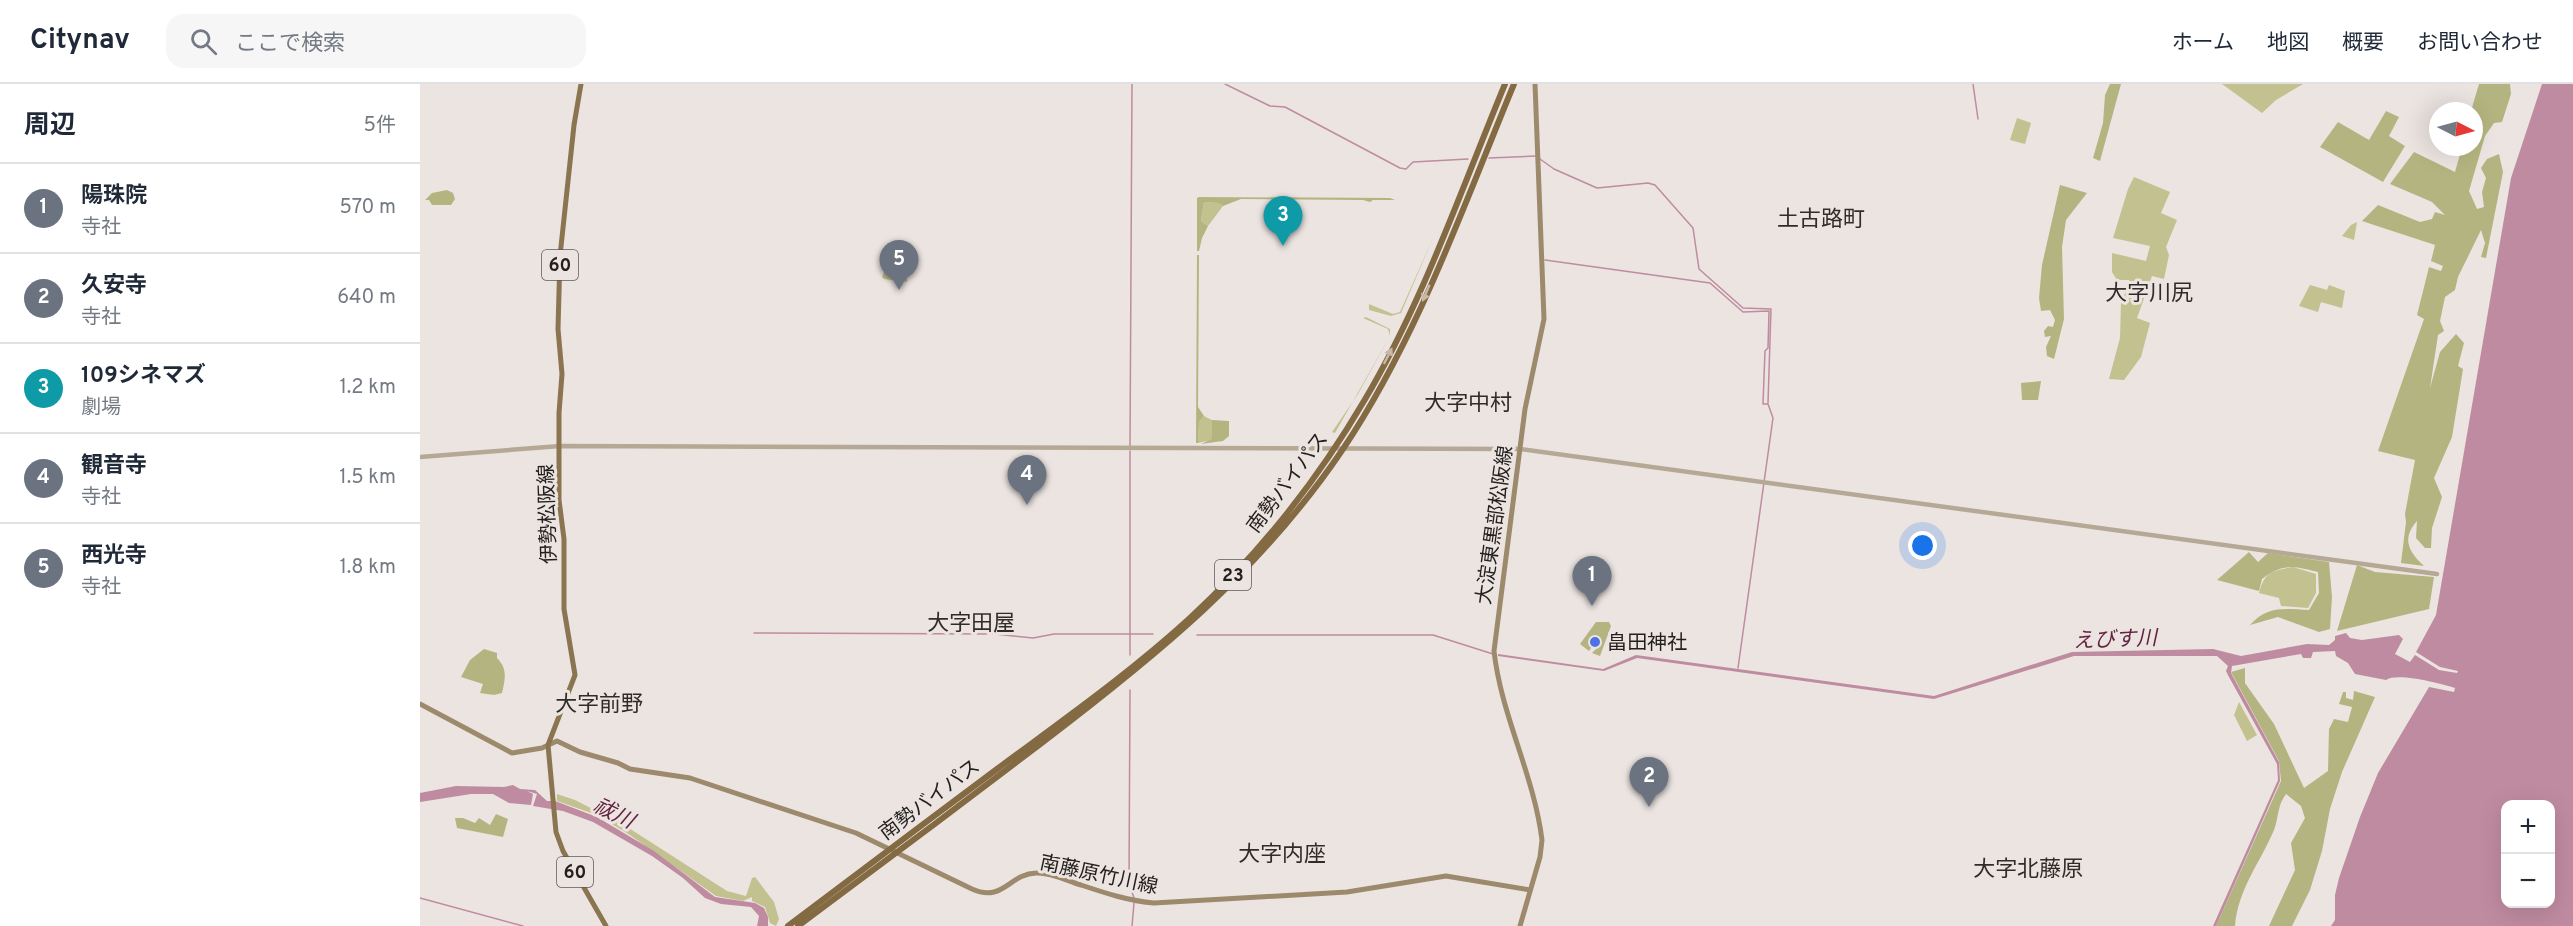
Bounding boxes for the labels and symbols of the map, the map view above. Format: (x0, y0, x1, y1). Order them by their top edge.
north arrow (2429, 102, 2483, 156)
pin: 3 (1264, 196, 1302, 246)
district label: 土古路町 (1777, 207, 1865, 234)
pin: 5 (880, 240, 918, 290)
road number: 60 (542, 250, 578, 280)
district label: 大字川尻 (2105, 281, 2193, 308)
one-way arrow (1421, 284, 1430, 302)
one-way arrow (1383, 348, 1393, 365)
district label: 大字中村 (1424, 391, 1512, 418)
street label: 南勢バイパス (1242, 428, 1335, 539)
street label: 大淀東黒部松阪線 (1472, 444, 1520, 606)
pin: 4 (1008, 456, 1046, 505)
street label: 伊勢松阪線 (534, 464, 564, 564)
your location (1908, 531, 1937, 560)
pin: 1 (1572, 556, 1612, 606)
road number: 23 (1215, 560, 1251, 590)
district label: 大字田屋 (927, 611, 1015, 638)
water label: えびす川 (2073, 625, 2159, 655)
place label: 畠田神社 (1607, 631, 1687, 657)
marker: 畠田神社 (1588, 635, 1602, 649)
district label: 大字前野 (555, 692, 643, 719)
street label: 南勢バイパス (875, 754, 986, 847)
pin: 2 (1630, 758, 1668, 807)
water label: 祓川 (589, 793, 640, 837)
district label: 大字内座 (1238, 842, 1326, 869)
street label: 南藤原竹川線 (1037, 851, 1160, 901)
road number: 60 (557, 857, 593, 887)
district label: 大字北藤原 (1973, 857, 2083, 884)

